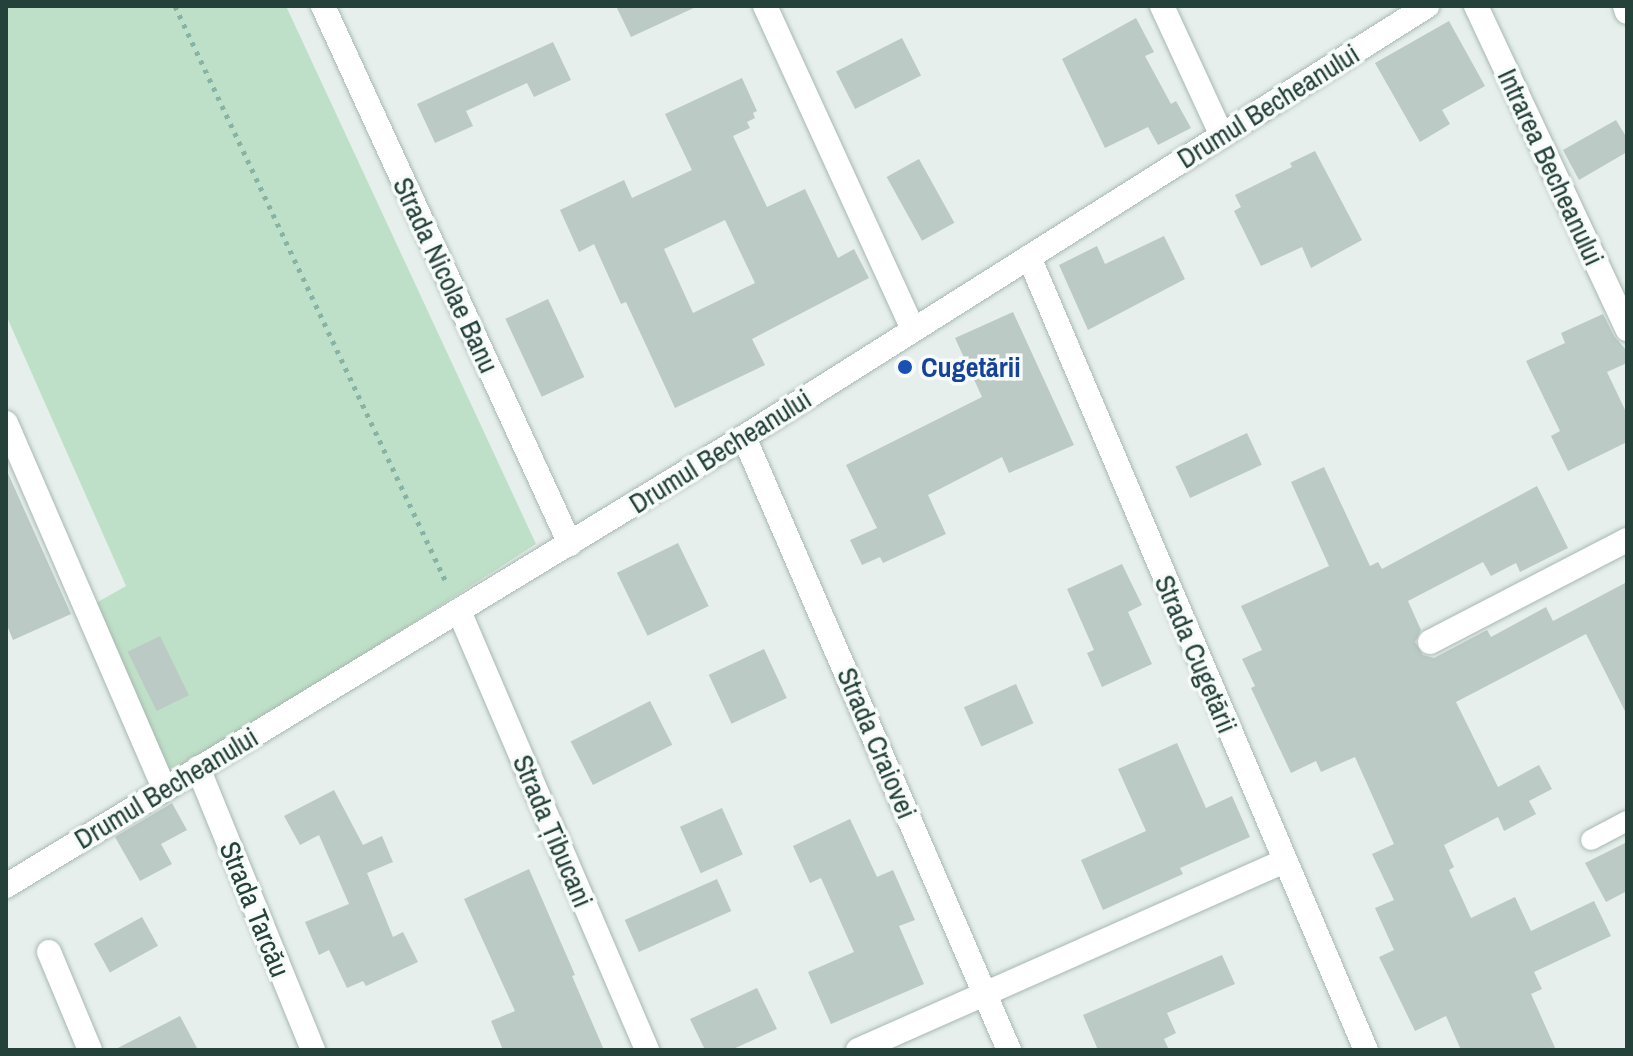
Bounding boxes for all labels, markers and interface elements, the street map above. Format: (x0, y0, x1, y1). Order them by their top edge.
street label: Drumul Becheanului (1171, 37, 1365, 175)
street label: Intrarea Becheanului (1491, 63, 1611, 271)
street label: Strada Nicolae Banu (386, 172, 506, 378)
place label: Cugetării (921, 350, 1021, 384)
marker: Cugetării (896, 358, 914, 376)
street label: Drumul Becheanului (623, 382, 817, 520)
street label: Strada Cugetării (1148, 570, 1244, 738)
street label: Strada Craiovei (830, 662, 924, 824)
street label: Drumul Becheanului (68, 720, 264, 856)
street label: Strada Țibucani (506, 749, 600, 913)
street label: Strada Tarcău (213, 836, 297, 982)

